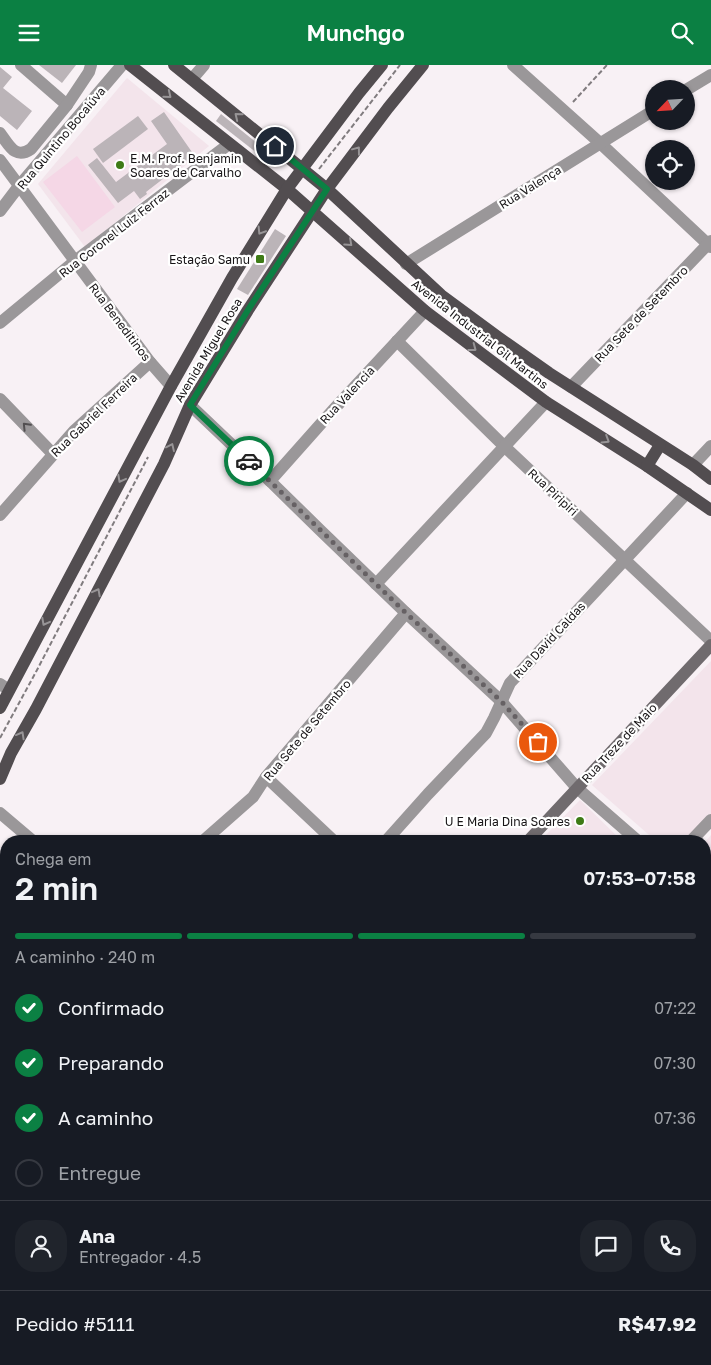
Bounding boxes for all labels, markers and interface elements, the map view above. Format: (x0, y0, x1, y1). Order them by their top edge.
icon: menu (15, 19, 43, 47)
text: Munchgo (306, 19, 405, 46)
icon: search (668, 19, 696, 47)
north arrow (645, 80, 695, 130)
map controls (645, 80, 695, 190)
street label: Rua Quintino Bocaiúva (14, 84, 108, 192)
one-way arrow (162, 90, 171, 98)
one-way arrow (234, 112, 243, 121)
pin (254, 125, 296, 167)
icon: home (261, 132, 289, 160)
button: locate (645, 140, 695, 190)
one-way arrow (351, 147, 359, 156)
place label: E.M. Prof. Benjamin Soares de Carvalho (130, 151, 241, 180)
marker: E.M. Prof. Benjamin Soares de Carvalho (114, 159, 126, 171)
street label: Rua Valença (496, 162, 564, 212)
street label: Rua Coronel Luiz Ferraz (56, 185, 172, 281)
one-way arrow (258, 225, 268, 234)
one-way arrow (343, 237, 352, 246)
place label: Estação Samu (169, 252, 250, 267)
marker: Estação Samu (254, 253, 266, 265)
street label: Rua Sete de Setembro (591, 263, 691, 365)
street label: Avenida Industrial Gil Martins (409, 276, 551, 392)
street label: Rua Beneditinos (86, 280, 154, 364)
street label: Avenida Miguel Rosa (171, 295, 245, 405)
one-way arrow (467, 342, 476, 350)
street label: Rua Valencia (316, 363, 378, 427)
street label: Rua Gabriel Ferreira (48, 370, 140, 460)
one-way arrow (23, 423, 32, 432)
one-way arrow (601, 434, 610, 443)
courier (224, 436, 274, 486)
one-way arrow (165, 443, 176, 452)
icon: car (235, 447, 263, 475)
street label: Rua Piripiri (525, 465, 581, 519)
one-way arrow (117, 474, 127, 483)
one-way arrow (91, 588, 101, 597)
street label: Rua David Caldas (510, 599, 588, 681)
one-way arrow (41, 617, 51, 626)
street label: Rua Sete de Setembro (260, 676, 354, 784)
street label: Rua Treze de Maio (578, 700, 660, 786)
pin (517, 721, 559, 763)
icon: bag (524, 728, 552, 756)
one-way arrow (15, 732, 25, 741)
place label: U E Maria Dina Soares (445, 814, 570, 829)
marker: U E Maria Dina Soares (574, 815, 586, 827)
text: Chega em (15, 849, 91, 869)
text: 07:53–07:58 (583, 866, 696, 889)
text: 2 min (15, 869, 98, 907)
text: A caminho · 240 m (15, 947, 155, 967)
icon: check (15, 994, 43, 1022)
text: Confirmado (58, 996, 164, 1019)
text: 07:22 (654, 998, 696, 1018)
icon: check (15, 1049, 43, 1077)
text: Preparando (58, 1051, 164, 1074)
text: 07:30 (654, 1053, 696, 1073)
icon: check (15, 1104, 43, 1132)
text: A caminho (58, 1106, 153, 1129)
text: 07:36 (654, 1108, 696, 1128)
text: Entregue (58, 1161, 141, 1184)
button: person (15, 1220, 67, 1272)
button: chat (580, 1220, 632, 1272)
button: phone (644, 1220, 696, 1272)
text: Ana (79, 1224, 115, 1247)
text: Entregador · 4.5 (79, 1247, 201, 1267)
text: Pedido #5111 (15, 1312, 134, 1335)
text: R$47.92 (618, 1312, 696, 1335)

